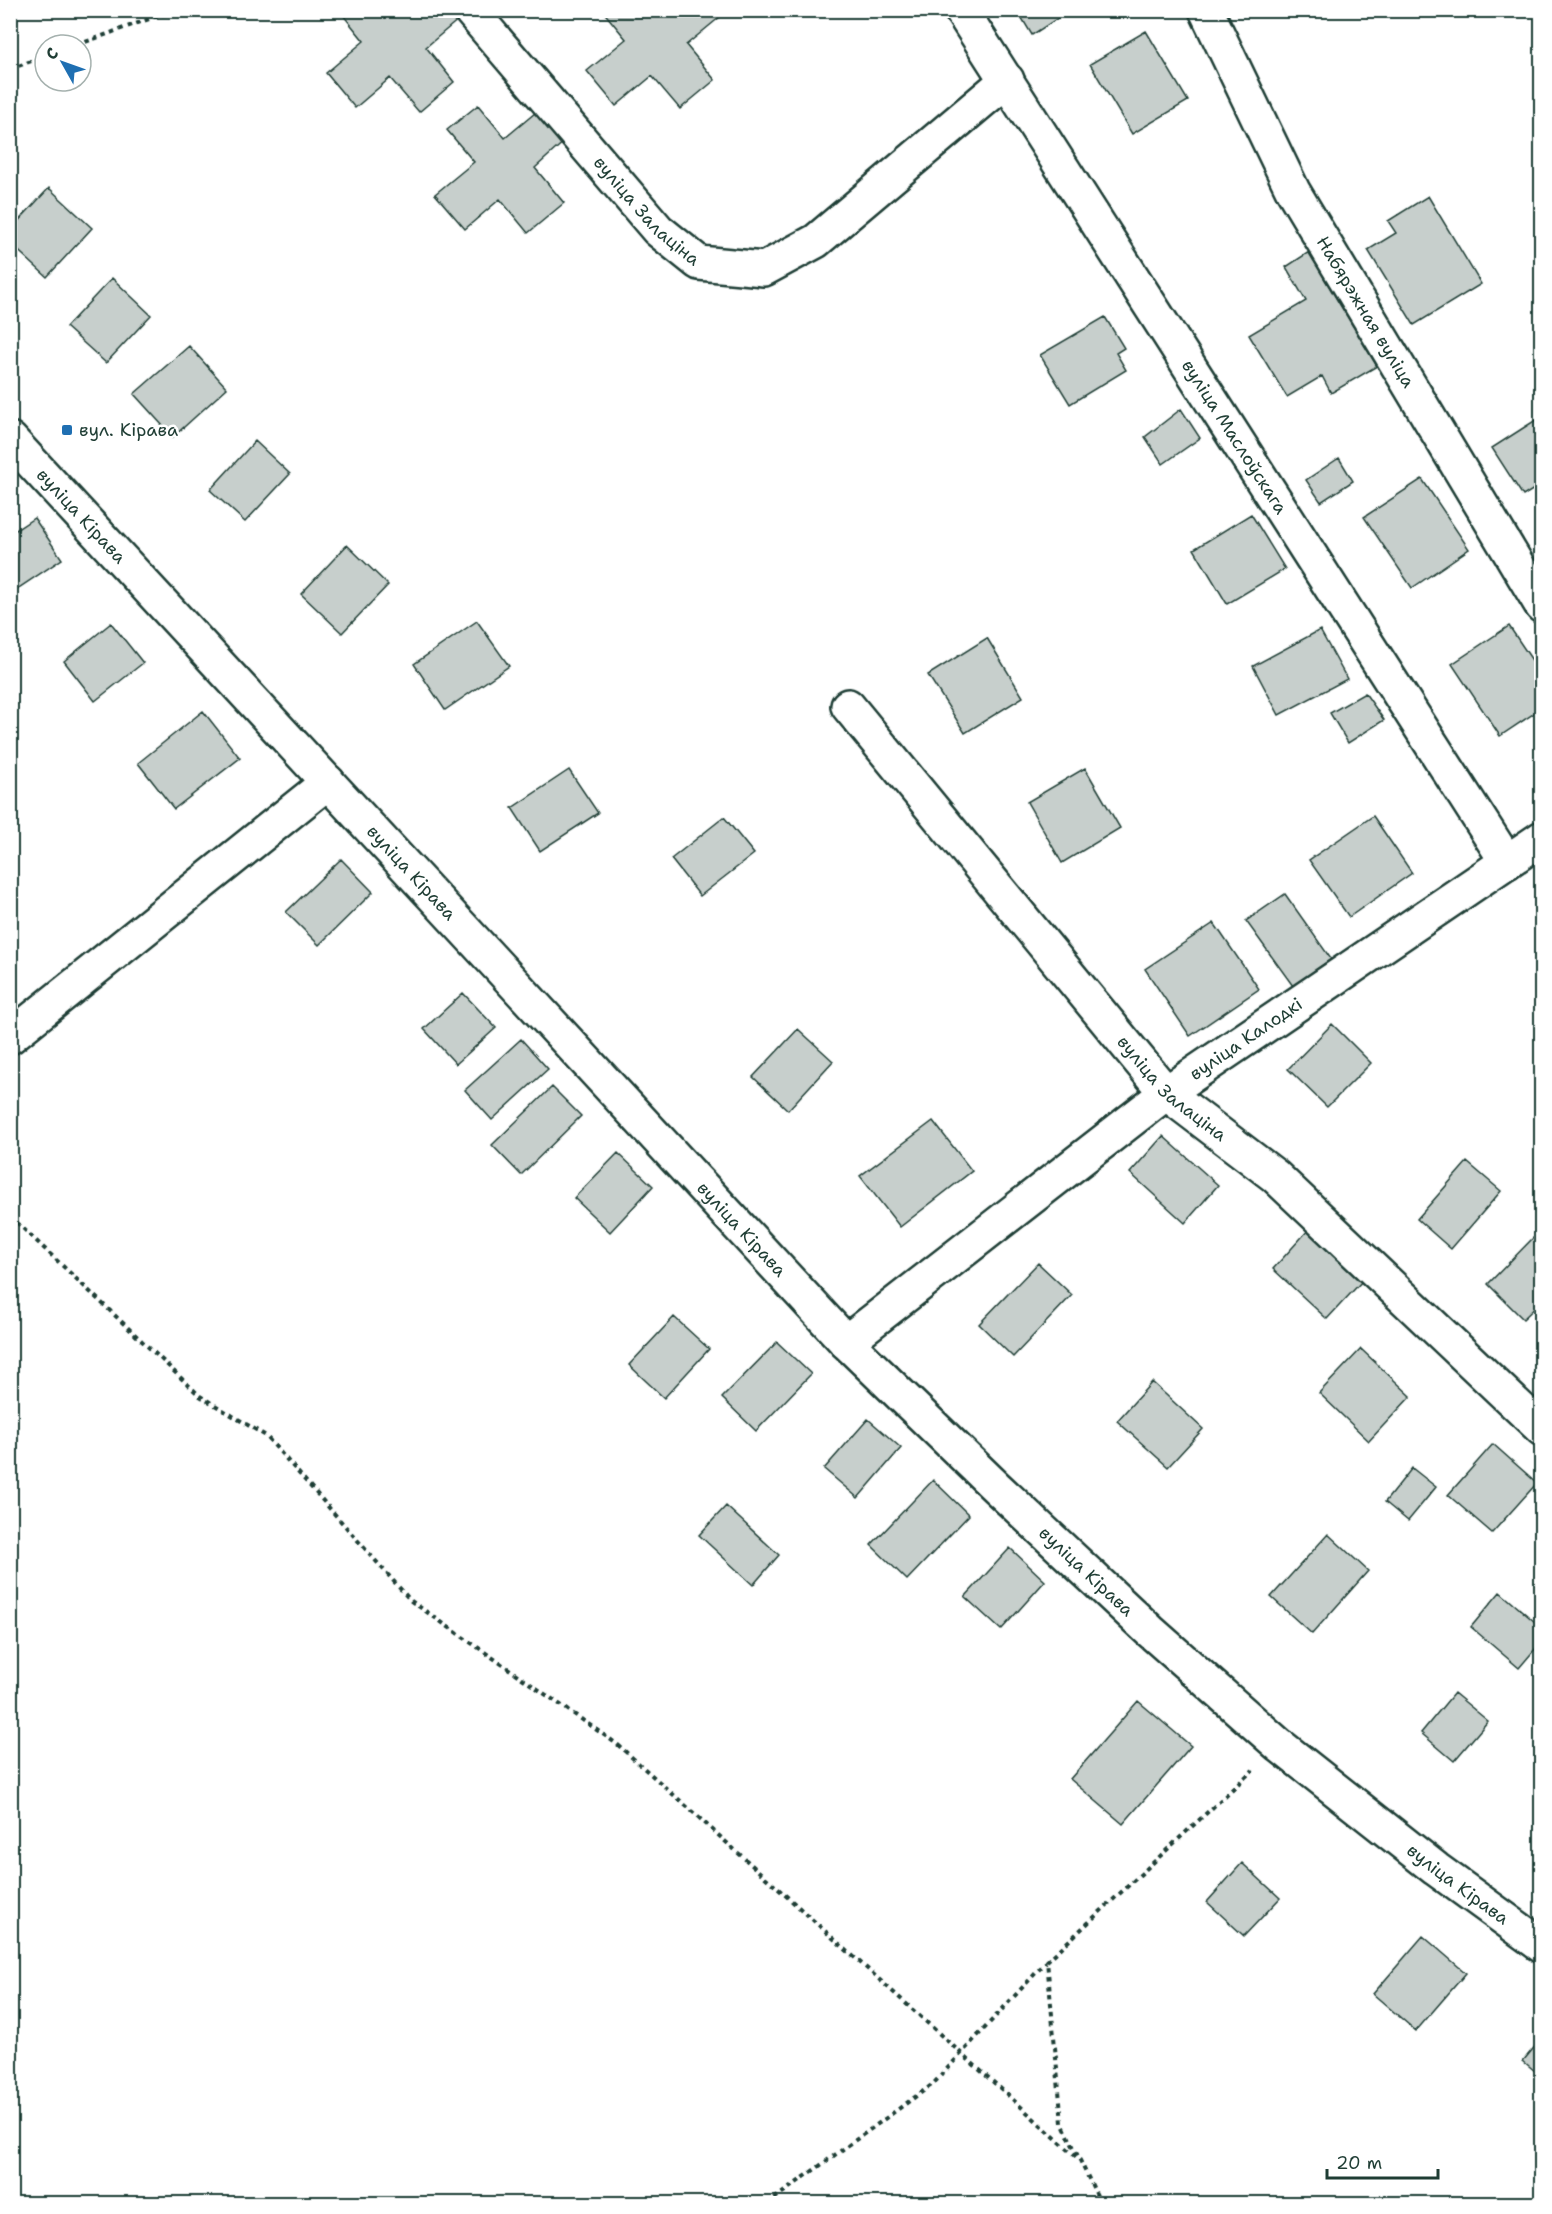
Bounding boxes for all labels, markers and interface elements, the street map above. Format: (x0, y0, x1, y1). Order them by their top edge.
north arrow (33, 33, 93, 93)
text: С (41, 43, 63, 64)
street label: вуліца Залаціна (588, 151, 705, 271)
street label: Набярэжная вуліца (1311, 232, 1420, 392)
street label: вуліца Маслоўскага (1176, 355, 1293, 519)
place label: вул. Кірава (79, 418, 178, 442)
marker: вул. Кірава (60, 423, 74, 437)
street label: вуліца Кірава (31, 463, 131, 569)
street label: вуліца Кірава (361, 820, 462, 926)
street label: вуліца Калодкі (1185, 992, 1307, 1086)
street label: вуліца Залаціна (1112, 1030, 1232, 1147)
street label: вуліца Кірава (692, 1176, 792, 1282)
street label: вуліца Кірава (1034, 1521, 1139, 1622)
street label: вуліца Кірава (1402, 1838, 1514, 1930)
scale bar (1327, 2142, 1438, 2180)
text: 20 m (1336, 2151, 1382, 2175)

